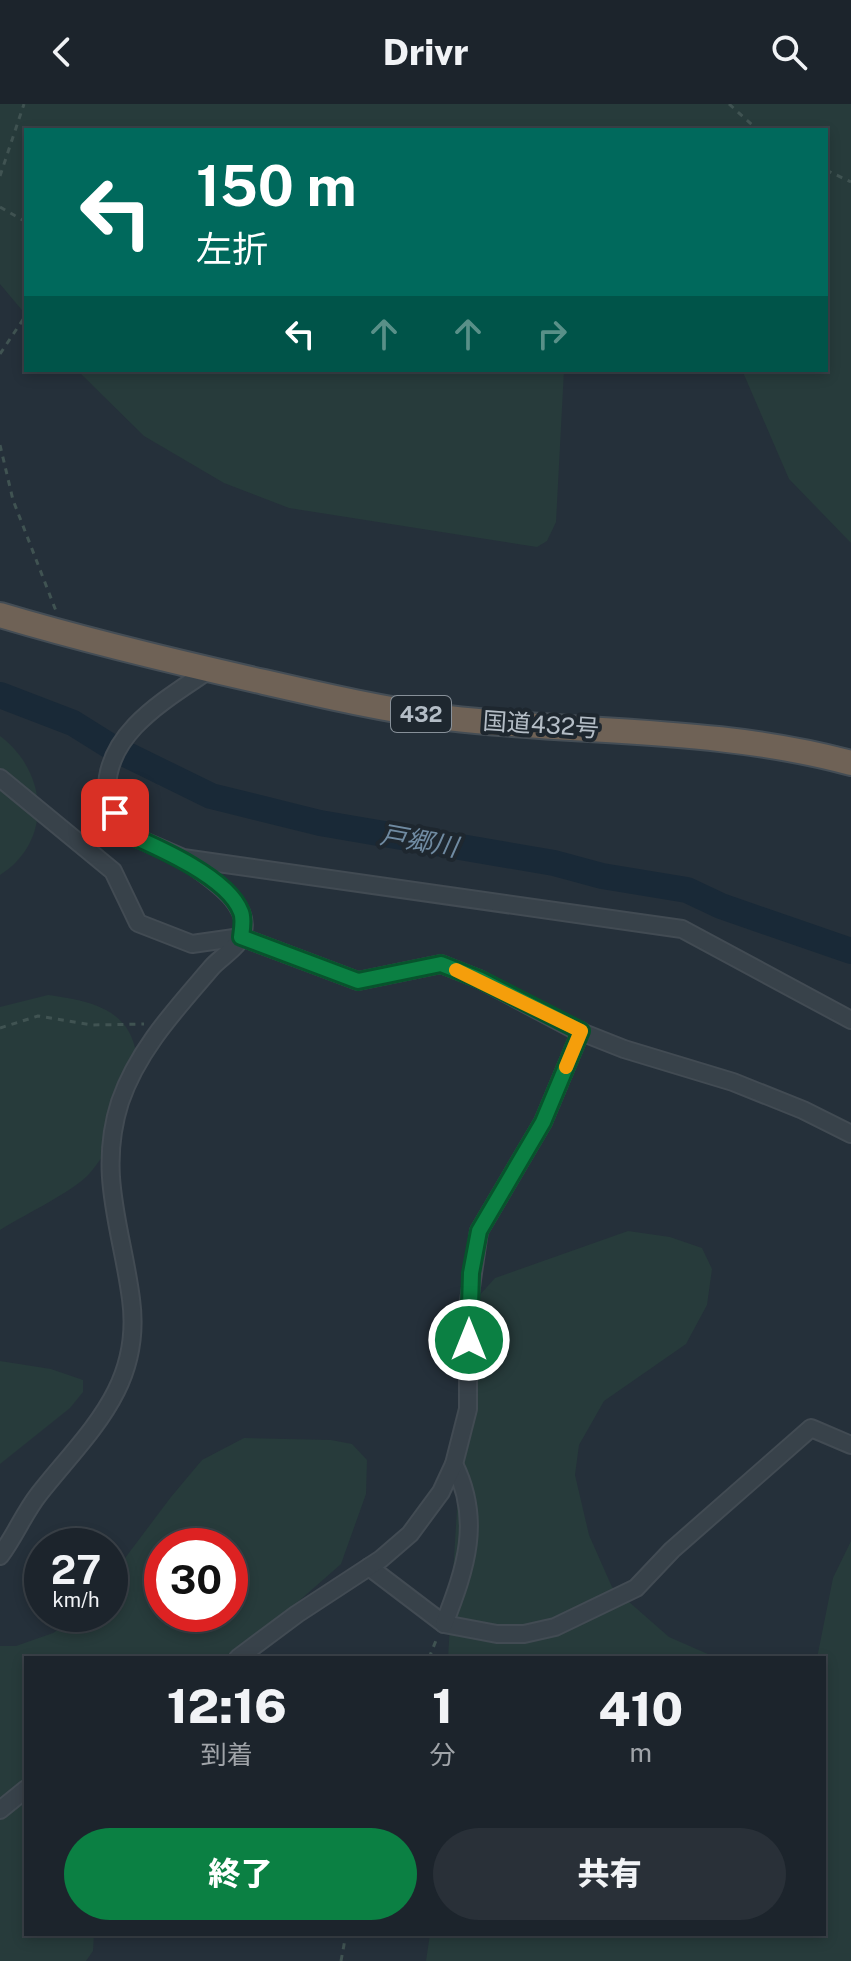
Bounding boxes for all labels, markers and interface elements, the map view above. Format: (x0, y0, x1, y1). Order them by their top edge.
icon: back (40, 30, 84, 74)
icon: search (767, 30, 811, 74)
text: Drivr (383, 31, 468, 73)
text: 150 m (196, 153, 357, 219)
icon: left (64, 160, 168, 264)
text: 左折 (196, 228, 268, 270)
icon: left (278, 312, 322, 356)
icon: ahead (362, 312, 406, 356)
icon: ahead (446, 312, 490, 356)
icon: right (530, 312, 574, 356)
road number: 432 (391, 696, 451, 732)
street label: 国道432号 (482, 706, 600, 742)
pin (81, 779, 149, 847)
icon: arrive (93, 791, 137, 835)
water label: 戸郷川 (378, 818, 463, 863)
position arrow (427, 1298, 511, 1382)
speed limit sign: 30 (144, 1528, 248, 1632)
text: 27 (51, 1546, 101, 1593)
text: km/h (52, 1588, 100, 1612)
text: 12:16 (167, 1677, 287, 1734)
text: 1 (432, 1677, 453, 1734)
text: 410 (598, 1680, 683, 1737)
text: m (630, 1737, 652, 1768)
text: 到着 (201, 1739, 253, 1770)
text: 分 (430, 1739, 456, 1770)
button: 終了 (64, 1828, 417, 1920)
button: 共有 (433, 1828, 786, 1920)

